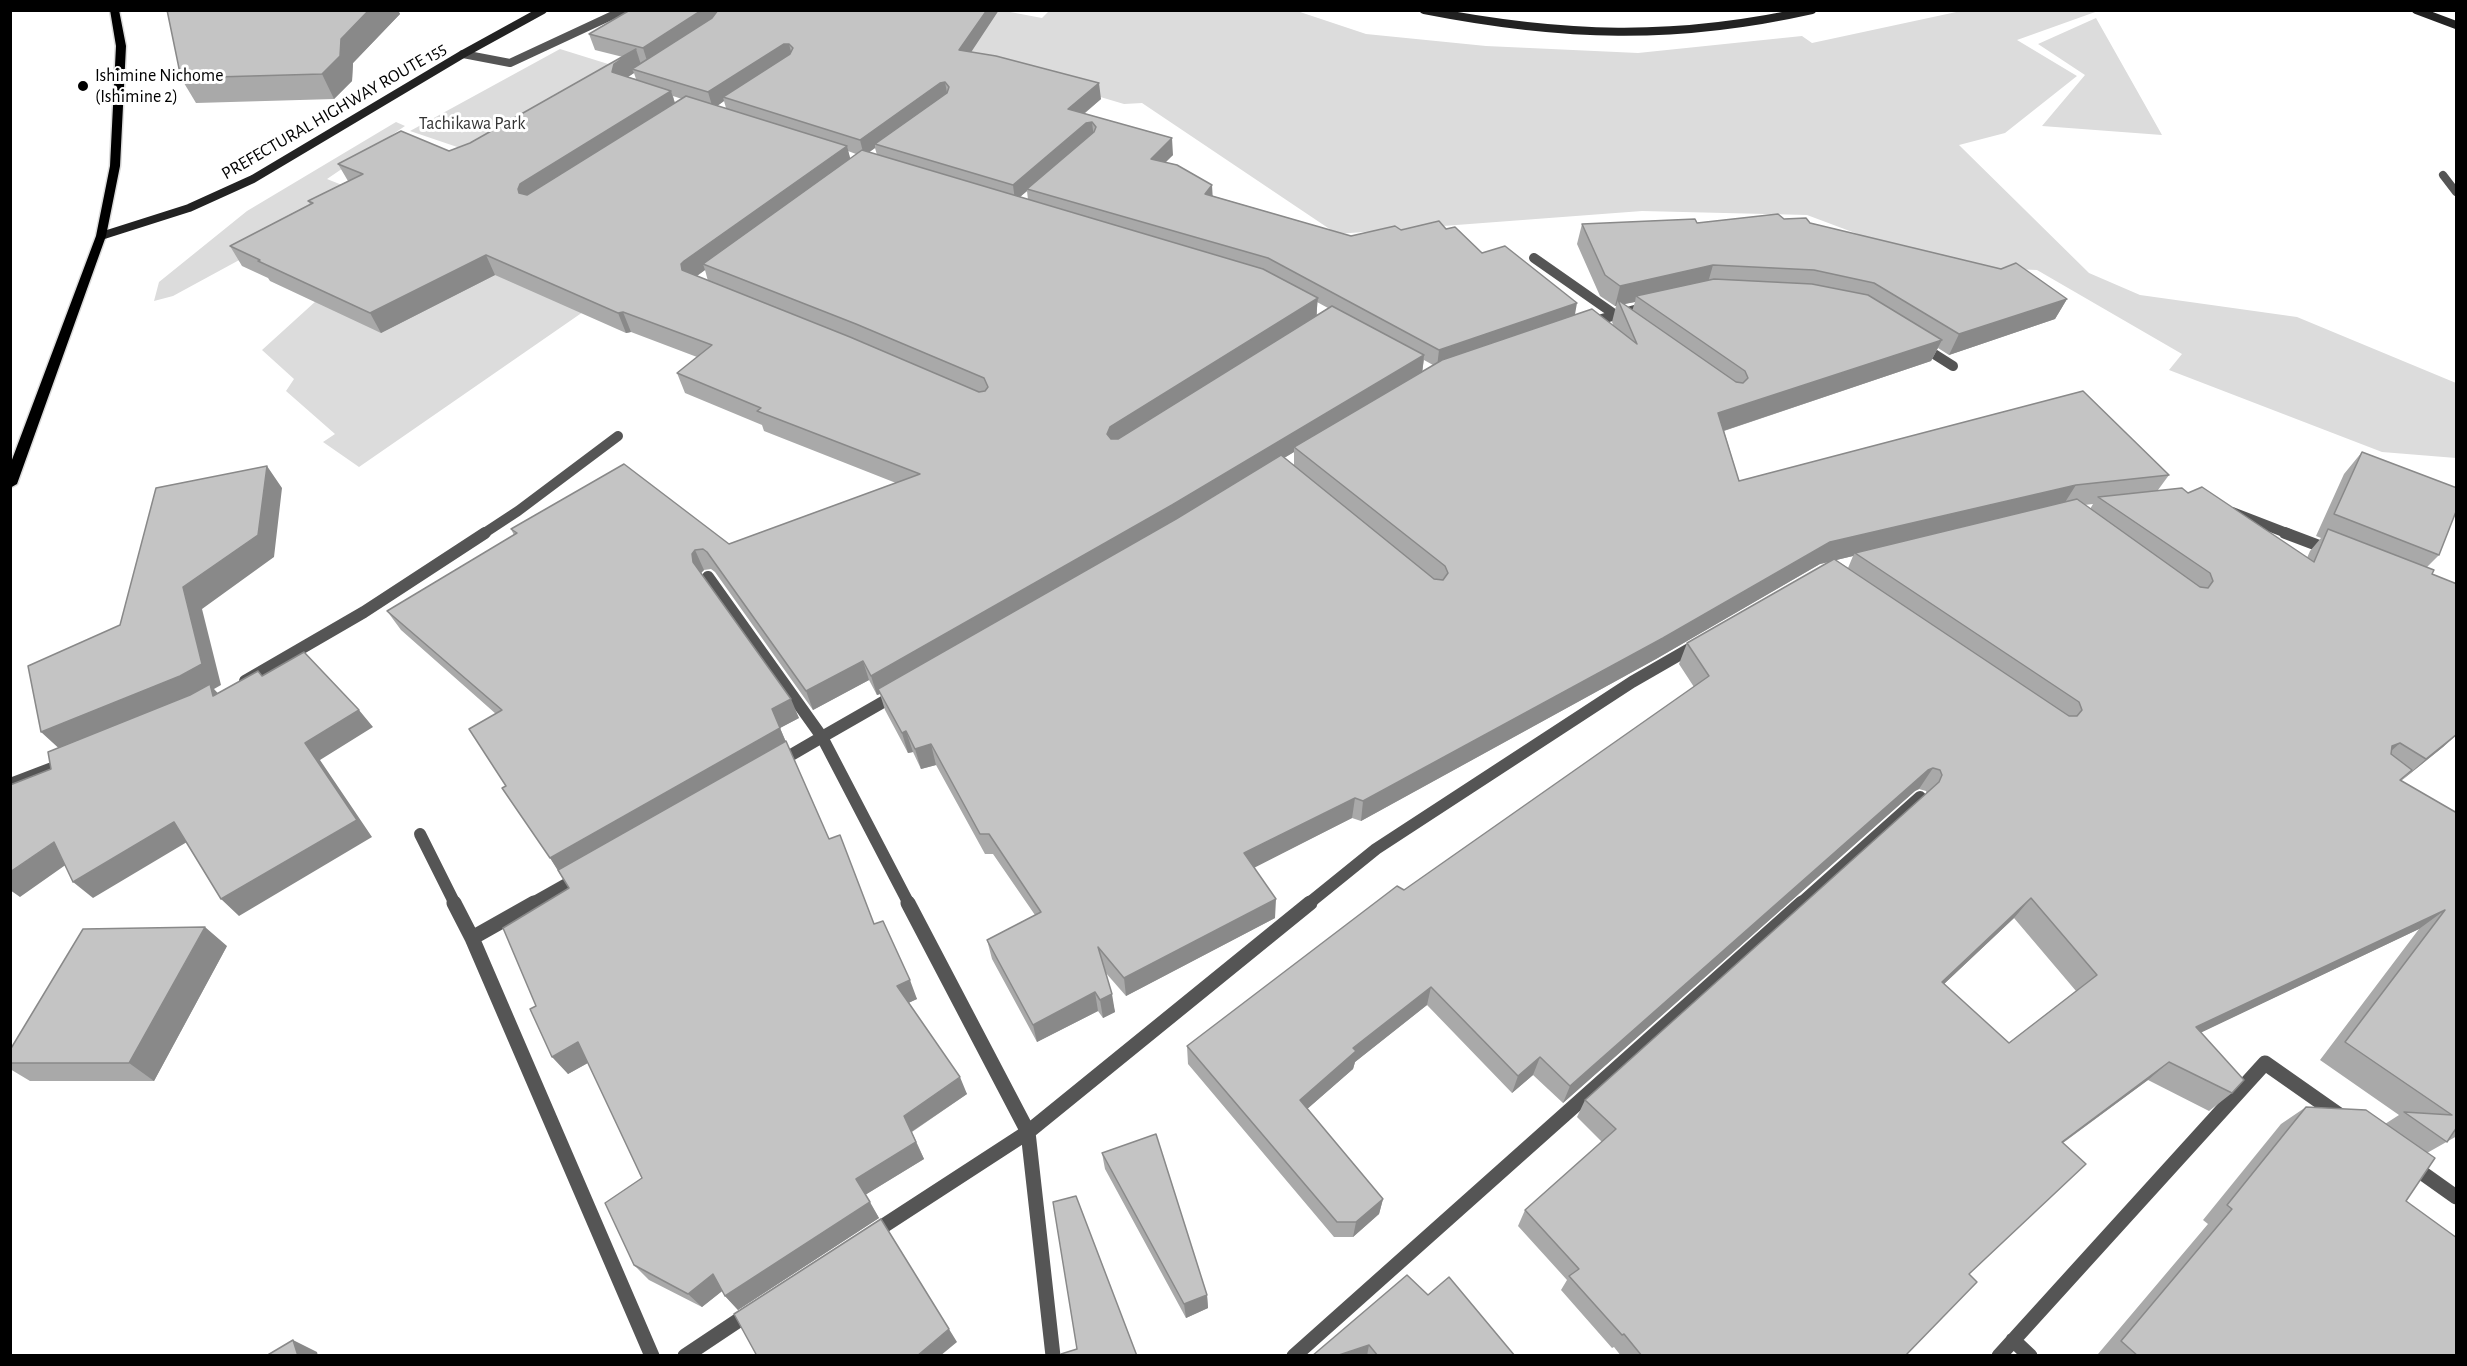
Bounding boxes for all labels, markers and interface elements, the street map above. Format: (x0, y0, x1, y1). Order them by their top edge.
street label: PREFECTURAL HIGHWAY ROUTE 155 (218, 38, 450, 184)
place label: Ishimine Nichome (Ishimine 2) (95, 65, 223, 107)
marker: Ishimine Nichome (Ishimine 2) (76, 79, 90, 93)
park label: Tachikawa Park (419, 113, 525, 135)

